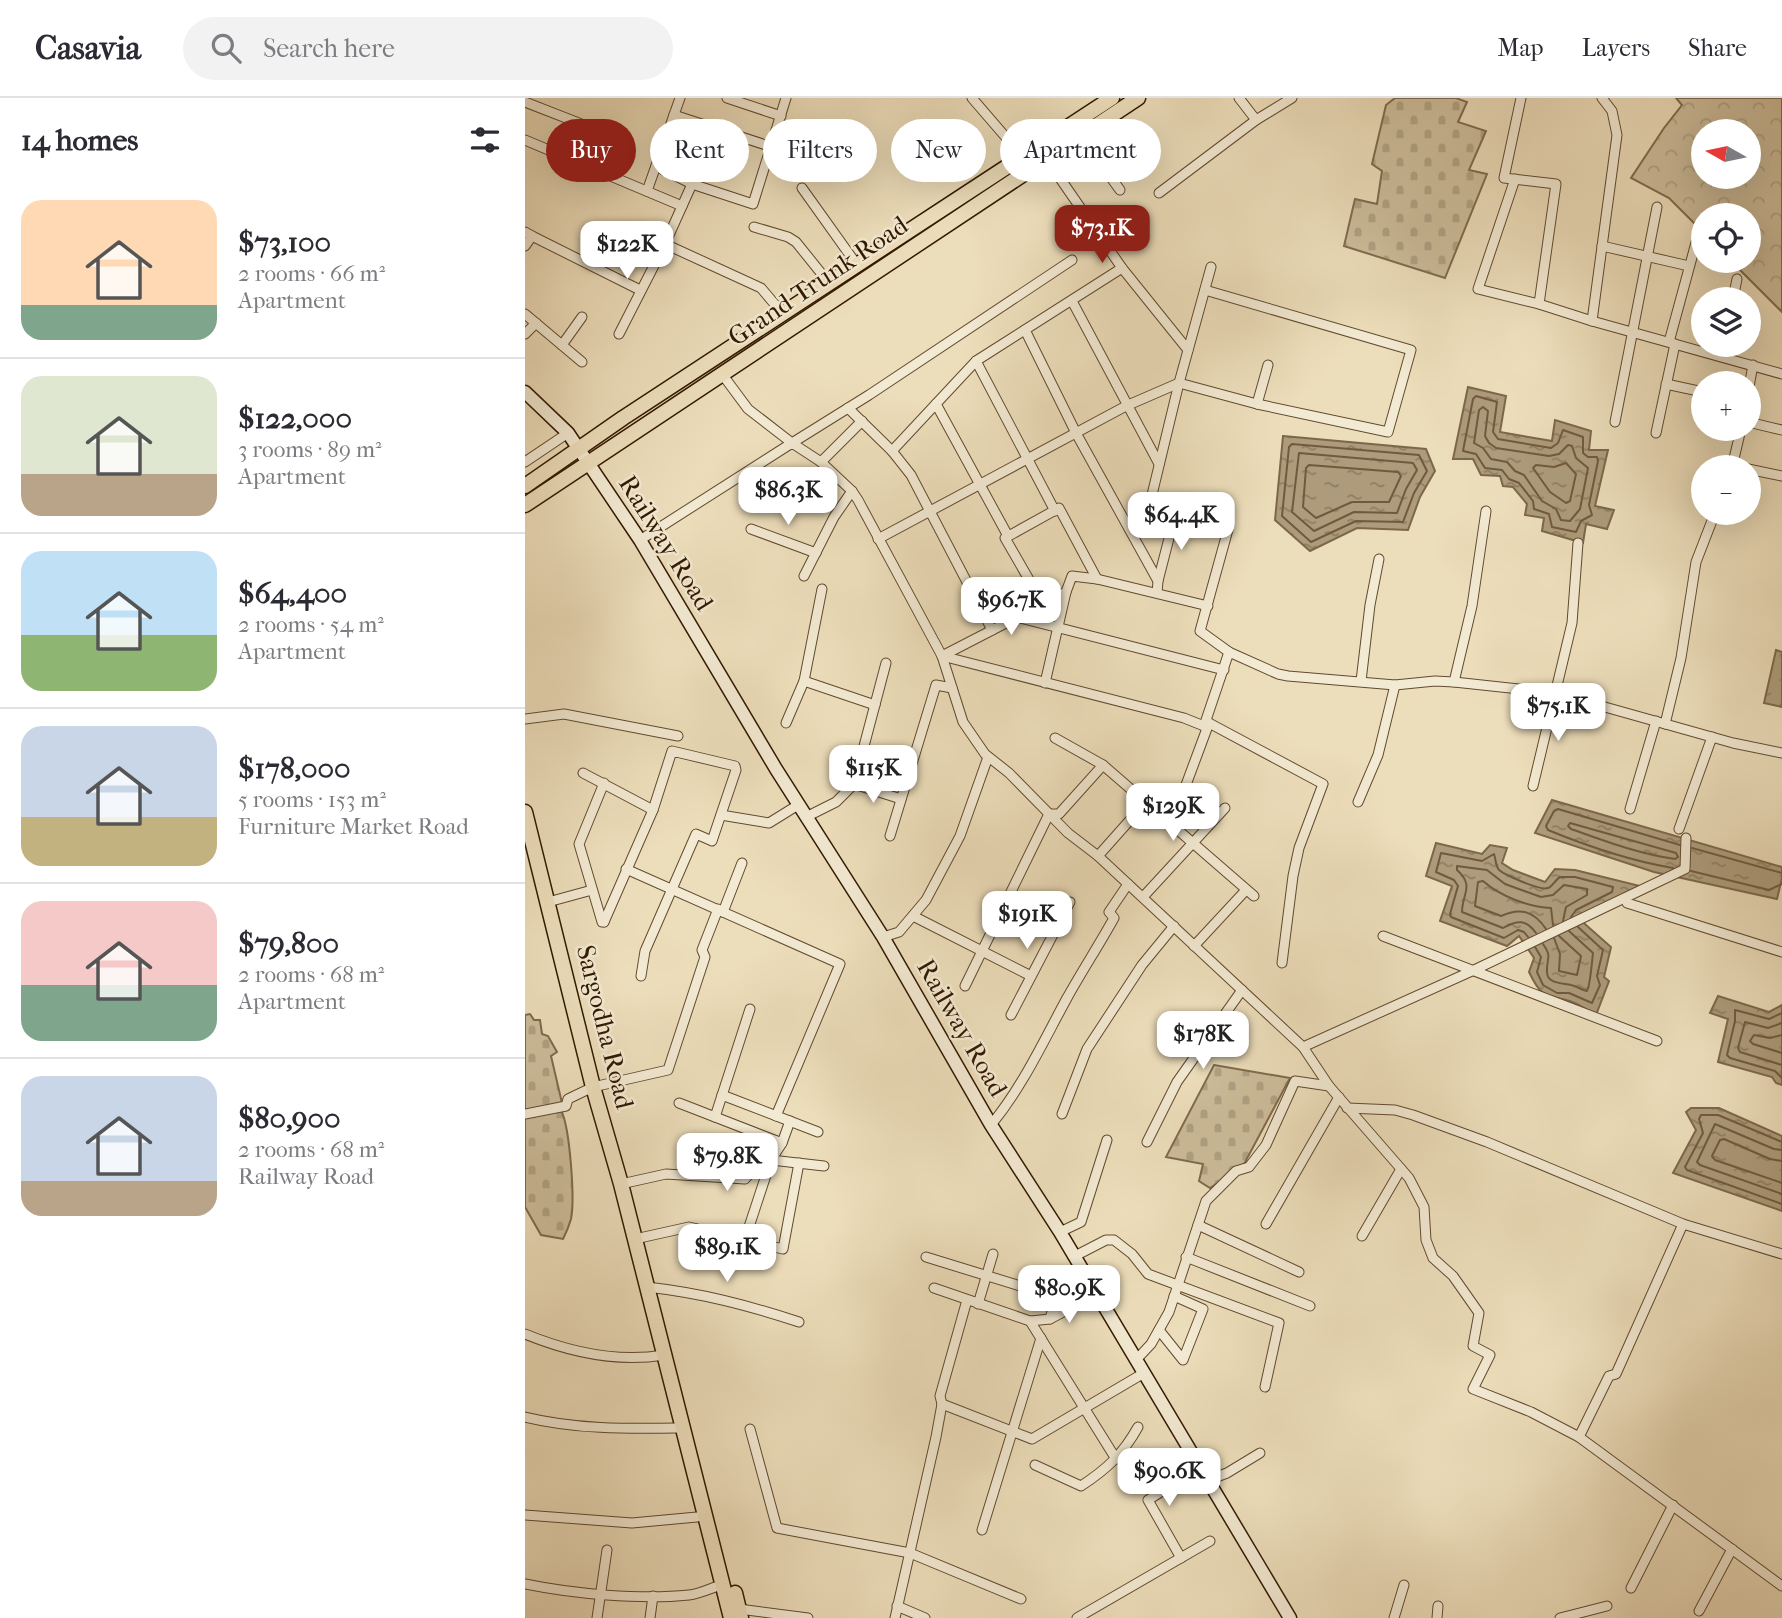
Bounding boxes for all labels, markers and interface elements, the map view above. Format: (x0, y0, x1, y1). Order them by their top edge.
search box (183, 17, 673, 80)
text: Casavia (35, 29, 141, 68)
icon: search (207, 29, 245, 67)
text: Search here (263, 33, 395, 64)
text: Map (1498, 34, 1544, 62)
text: Layers (1582, 34, 1650, 62)
text: Share (1688, 34, 1747, 62)
chip: Buy (546, 119, 636, 182)
chip: Rent (650, 119, 749, 182)
chip: Filters (763, 119, 877, 182)
chip: New (891, 119, 986, 182)
chip: Apartment (1000, 119, 1161, 182)
north arrow (1691, 119, 1761, 189)
map controls (1691, 119, 1761, 525)
icon: filters (466, 121, 504, 159)
text: 14 homes (21, 123, 138, 158)
button: locate (1691, 203, 1761, 273)
pin: $73.1K (1045, 206, 1159, 265)
street label: Grand Trunk Road (722, 209, 914, 352)
text: $73.1K (1071, 214, 1133, 241)
pin: $122K (578, 222, 676, 281)
text: $73,100 (238, 225, 331, 260)
icon: home (77, 228, 161, 312)
text: $122K (596, 230, 658, 257)
text: 2 rooms · 66 m² (238, 260, 385, 287)
text: Apartment (238, 287, 346, 314)
button: layers (1691, 287, 1761, 357)
button: + (1691, 371, 1761, 441)
text: $122,000 (238, 401, 352, 436)
icon: home (77, 404, 161, 488)
text: 3 rooms · 89 m² (238, 436, 382, 463)
button: − (1691, 455, 1761, 525)
text: Apartment (238, 463, 346, 490)
pin: $86.3K (731, 468, 845, 527)
street label: Railway Road (612, 470, 720, 617)
text: $86.3K (754, 476, 822, 503)
pin: $64.4K (1124, 492, 1238, 552)
text: $64.4K (1144, 501, 1218, 528)
text: $64,400 (238, 576, 347, 611)
pin: $96.7K (954, 578, 1068, 637)
icon: home (77, 579, 161, 663)
text: $96.7K (977, 586, 1045, 613)
text: 2 rooms · 54 m² (238, 611, 384, 638)
text: Apartment (238, 638, 346, 665)
pin: $75.1K (1501, 684, 1615, 743)
text: $75.1K (1526, 692, 1590, 719)
pin: $115K (824, 746, 922, 805)
text: $178,000 (238, 751, 351, 786)
icon: home (77, 754, 161, 838)
text: $115K (845, 754, 901, 781)
pin: $129K (1124, 784, 1222, 843)
text: 5 rooms · 153 m² (238, 786, 386, 813)
text: $129K (1142, 792, 1204, 819)
text: Furniture Market Road (238, 813, 469, 840)
pin: $191K (978, 892, 1076, 951)
text: $191K (998, 900, 1056, 927)
text: $79,800 (238, 926, 339, 961)
icon: home (77, 929, 161, 1013)
street label: Sargodha Road (570, 942, 641, 1113)
street label: Railway Road (910, 954, 1014, 1103)
text: 2 rooms · 68 m² (238, 961, 384, 988)
text: Apartment (238, 988, 346, 1015)
pin: $178K (1154, 1012, 1252, 1071)
text: $178K (1173, 1020, 1233, 1047)
text: $80,900 (238, 1101, 341, 1136)
icon: home (77, 1104, 161, 1188)
pin: $79.8K (670, 1134, 784, 1193)
text: 2 rooms · 68 m² (238, 1136, 384, 1163)
text: $79.8K (693, 1142, 761, 1169)
text: Railway Road (238, 1163, 374, 1190)
pin: $89.1K (670, 1224, 784, 1284)
text: $89.1K (694, 1233, 760, 1260)
pin: $80.9K (1012, 1266, 1126, 1325)
text: $80.9K (1034, 1274, 1104, 1301)
pin: $90.6K (1112, 1448, 1226, 1508)
text: $90.6K (1133, 1457, 1205, 1484)

